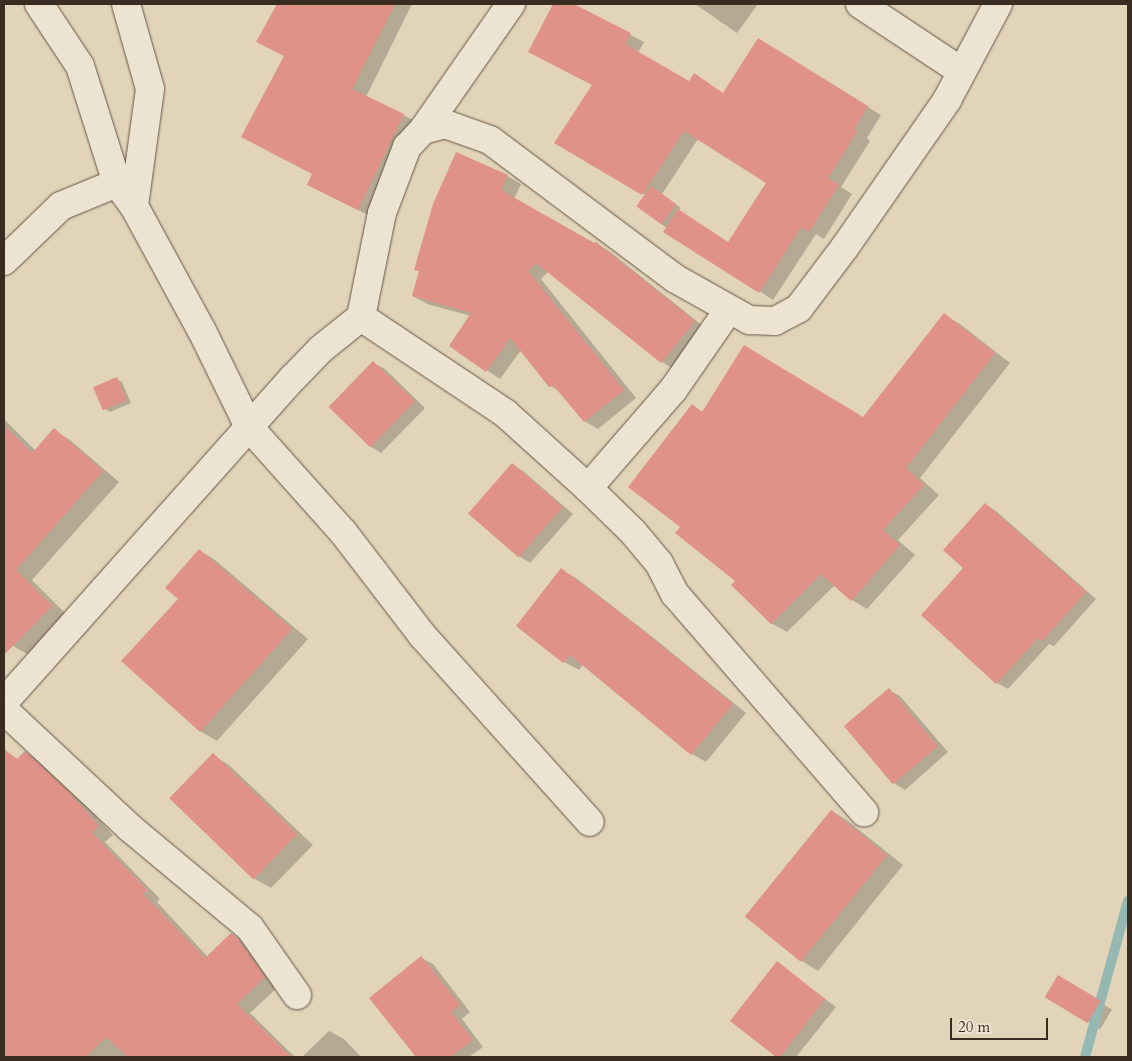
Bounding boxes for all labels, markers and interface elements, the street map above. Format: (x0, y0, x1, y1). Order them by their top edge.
scale bar (952, 1008, 1050, 1040)
text: 20 m (958, 1017, 990, 1037)

